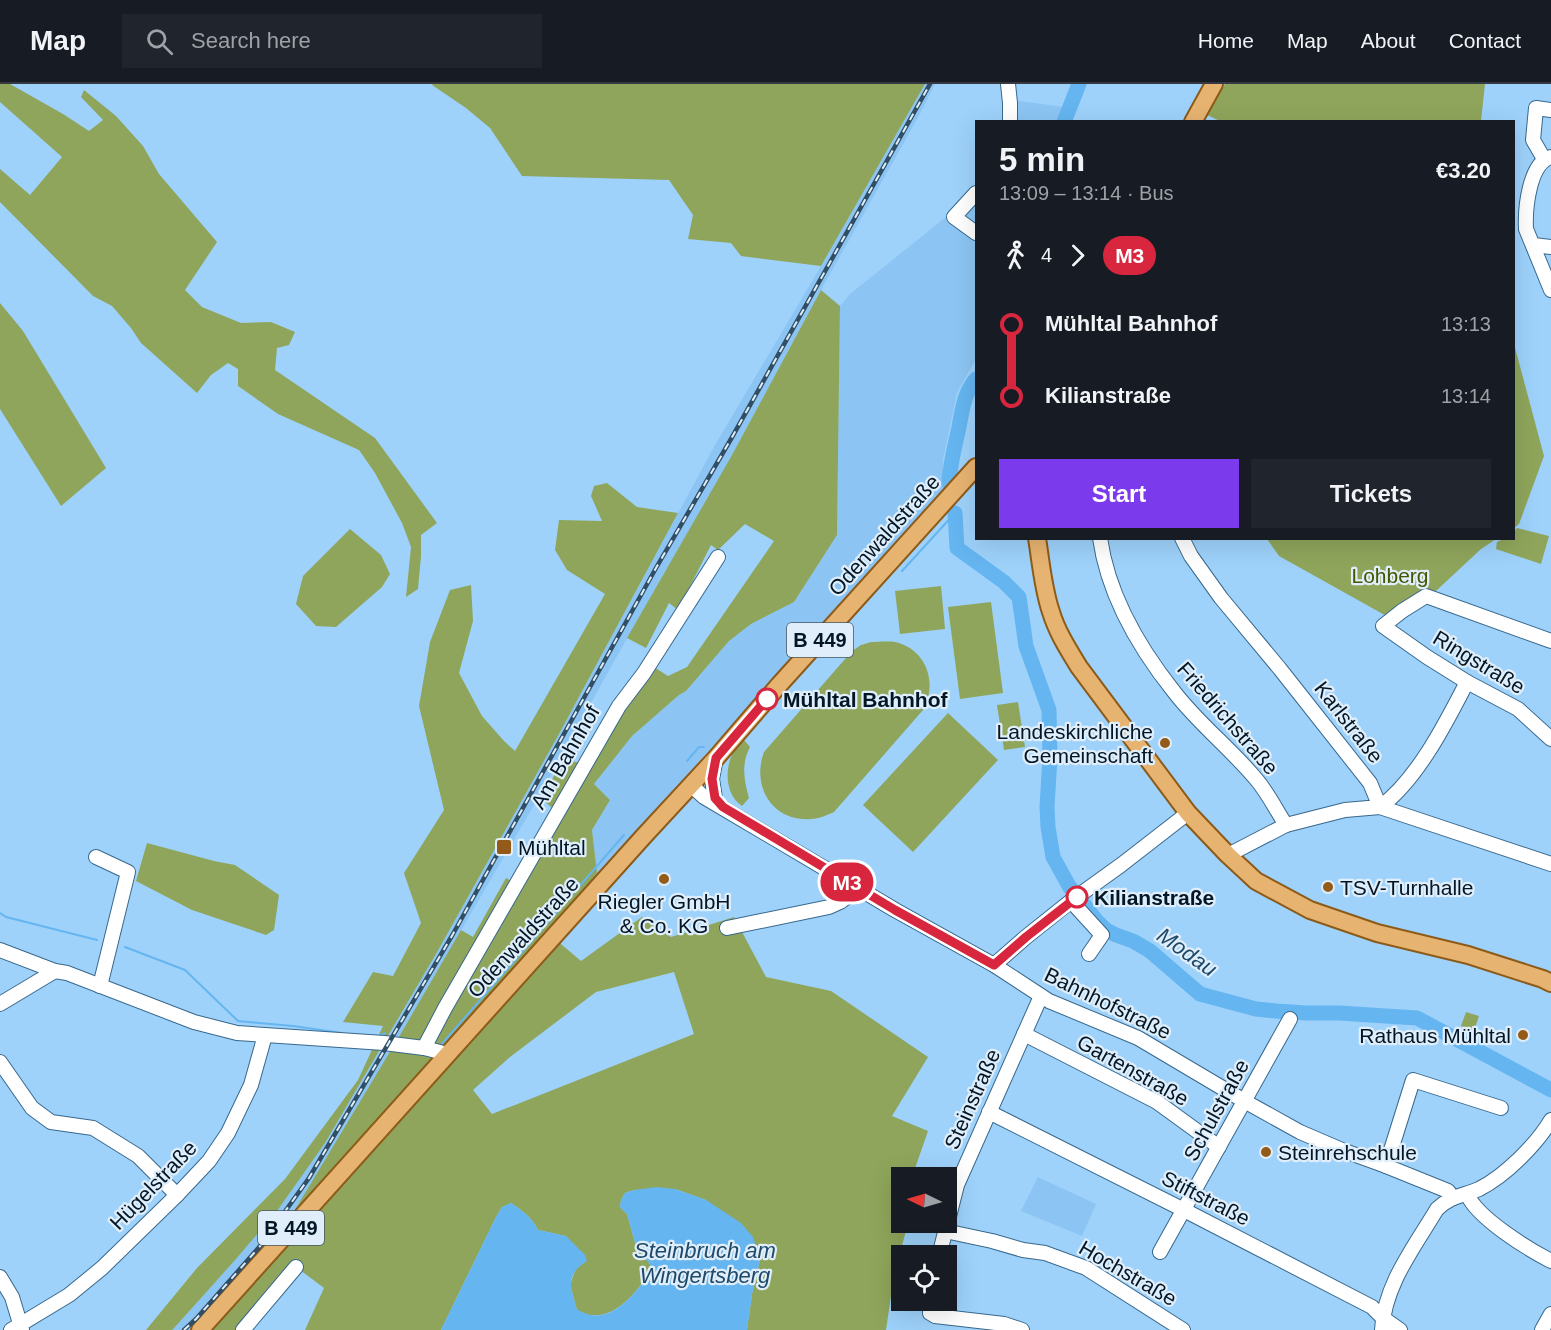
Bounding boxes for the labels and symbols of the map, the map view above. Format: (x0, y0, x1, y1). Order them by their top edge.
street label: Odenwaldstraße (824, 470, 944, 600)
park label: Lohberg (1351, 564, 1429, 587)
road number: B 449 (787, 623, 853, 657)
street label: Ringstraße (1429, 626, 1529, 698)
street label: Friedrichstraße (1173, 657, 1283, 779)
street label: Karlstraße (1310, 677, 1388, 767)
marker: Mühltal Bahnhof (756, 688, 778, 710)
place label: Mühltal Bahnhof (783, 688, 948, 711)
street label: Am Bahnhof (526, 701, 604, 813)
place label: Landeskirchliche Gemeinschaft (997, 720, 1153, 767)
marker: Landeskirchliche Gemeinschaft (1158, 736, 1172, 750)
place label: Mühltal (518, 836, 586, 859)
marker: Mühltal (495, 838, 513, 856)
line badge: M3 (820, 862, 874, 902)
street label: Odenwaldstraße (463, 872, 583, 1002)
marker: Riegler GmbH & Co. KG (657, 872, 671, 886)
place label: TSV-Turnhalle (1340, 876, 1473, 899)
marker: TSV-Turnhalle (1321, 880, 1335, 894)
marker: Kilianstraße (1066, 886, 1088, 908)
place label: Kilianstraße (1094, 886, 1214, 909)
place label: Riegler GmbH & Co. KG (597, 890, 731, 937)
water label: Modau (1152, 922, 1222, 982)
street label: Bahnhofstraße (1041, 962, 1175, 1044)
place label: Rathaus Mühltal (1359, 1024, 1511, 1047)
marker: Rathaus Mühltal (1516, 1028, 1530, 1042)
street label: Gartenstraße (1073, 1030, 1193, 1110)
street label: Steinstraße (940, 1045, 1004, 1153)
street label: Schulstraße (1179, 1055, 1253, 1165)
street label: Hügelstraße (105, 1136, 201, 1234)
place label: Steinrehschule (1278, 1141, 1417, 1164)
marker: Steinrehschule (1259, 1145, 1273, 1159)
street label: Stiftstraße (1158, 1166, 1254, 1230)
north arrow (891, 1167, 957, 1233)
road number: B 449 (258, 1211, 324, 1245)
street label: Hochstraße (1075, 1236, 1181, 1310)
water label: Steinbruch am Wingertsberg (634, 1238, 776, 1288)

